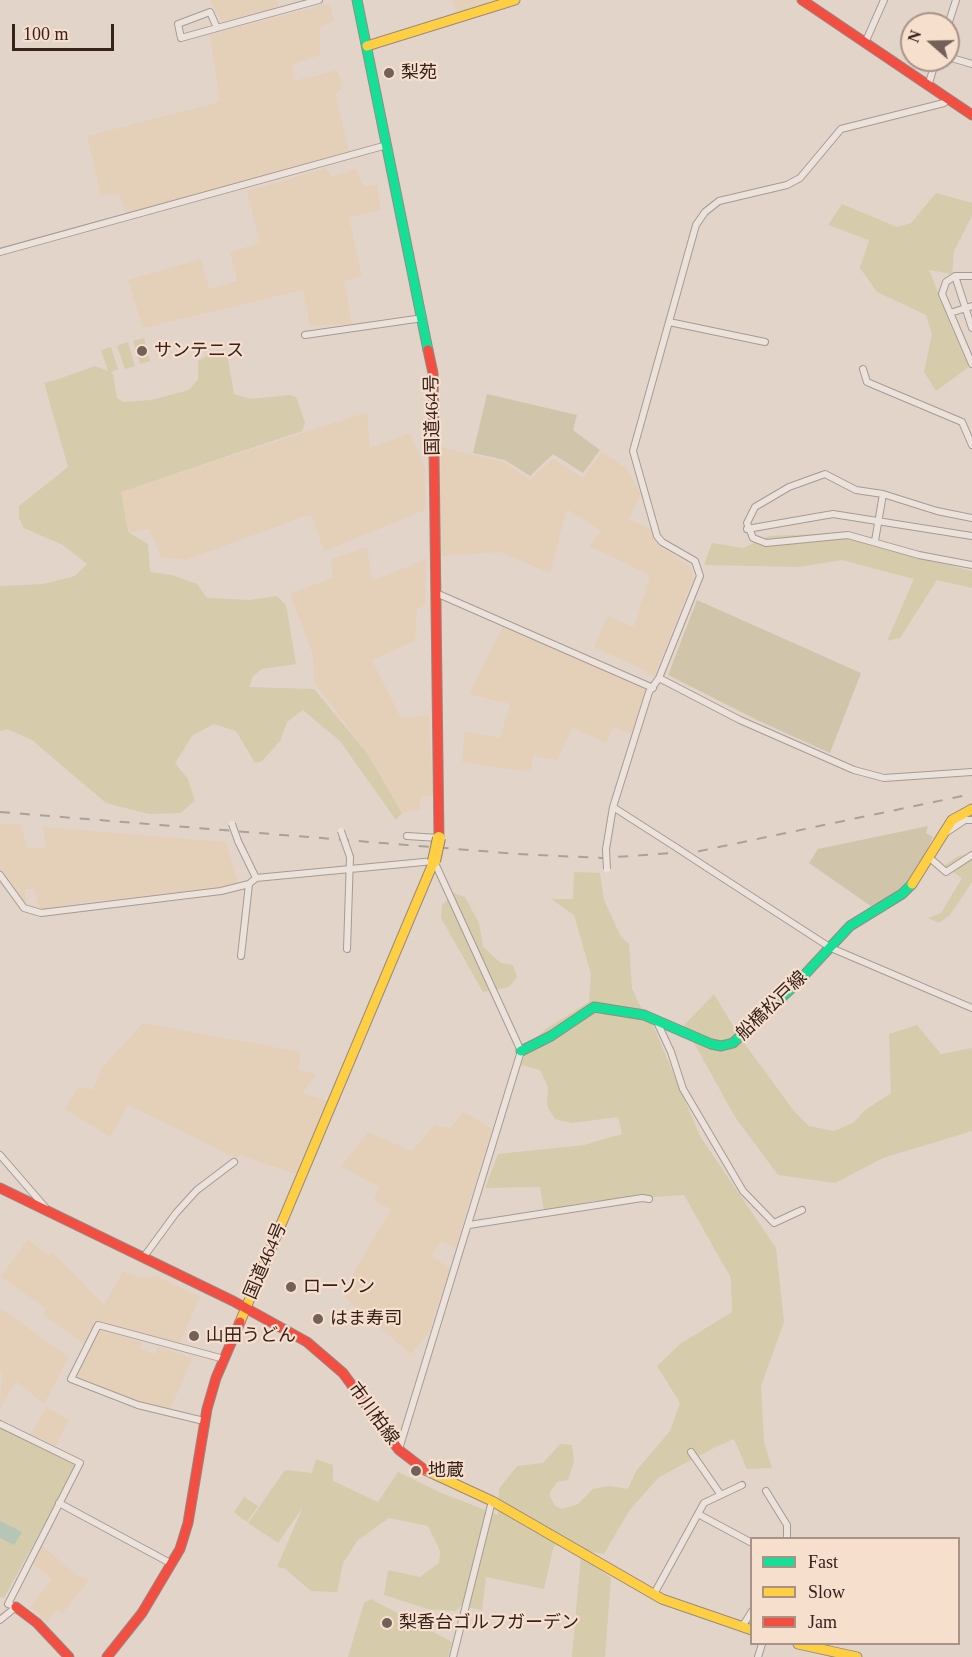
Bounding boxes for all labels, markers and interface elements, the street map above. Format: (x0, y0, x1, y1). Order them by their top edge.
scale bar (15, 12, 117, 50)
north arrow (900, 12, 960, 72)
text: 100 m (23, 24, 69, 44)
text: N (905, 28, 924, 45)
place label: 梨苑 (401, 62, 437, 84)
marker: 梨苑 (382, 66, 396, 80)
place label: サンテニス (154, 340, 244, 362)
marker: サンテニス (135, 344, 149, 358)
street label: 国道464号 (421, 374, 445, 456)
street label: 船橋松戸線 (732, 967, 812, 1045)
street label: 国道464号 (240, 1219, 292, 1303)
place label: ローソン (303, 1276, 375, 1298)
marker: ローソン (284, 1280, 298, 1294)
place label: はま寿司 (330, 1308, 402, 1330)
marker: はま寿司 (311, 1312, 325, 1326)
place label: 山田うどん (206, 1325, 296, 1347)
marker: 山田うどん (187, 1329, 201, 1343)
street label: 市川柏線 (343, 1379, 403, 1449)
place label: 地蔵 (428, 1460, 464, 1482)
marker: 地蔵 (409, 1464, 423, 1478)
legend (750, 1537, 960, 1645)
text: Fast (808, 1552, 838, 1572)
text: Slow (808, 1582, 845, 1602)
place label: 梨香台ゴルフガーデン (399, 1612, 579, 1634)
text: Jam (808, 1612, 837, 1632)
marker: 梨香台ゴルフガーデン (380, 1616, 394, 1630)

